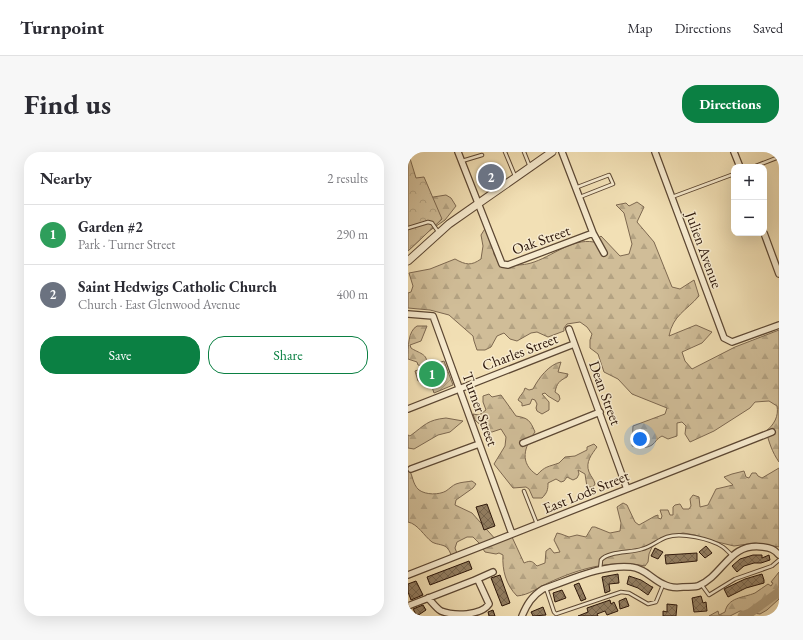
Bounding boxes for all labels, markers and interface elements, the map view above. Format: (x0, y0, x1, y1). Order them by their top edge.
text: Turnpoint (20, 15, 104, 40)
text: Map (627, 19, 653, 37)
text: Directions (675, 19, 731, 37)
text: Saved (753, 19, 783, 37)
button: Directions (682, 85, 779, 123)
text: Find us (24, 86, 111, 122)
pin: 2 (478, 162, 504, 192)
map controls (731, 164, 767, 236)
button: + (731, 164, 767, 200)
text: Nearby (40, 167, 92, 189)
text: 2 results (327, 170, 368, 187)
button: − (731, 200, 767, 236)
street label: Julien Avenue (681, 207, 727, 291)
text: Garden #2 (78, 217, 143, 236)
street label: Oak Street (509, 220, 573, 259)
text: 1 (50, 226, 56, 243)
text: 290 m (337, 226, 368, 243)
text: Park · Turner Street (78, 236, 175, 253)
text: Saint Hedwigs Catholic Church (78, 277, 277, 296)
text: 2 (50, 286, 56, 303)
text: 400 m (337, 286, 368, 303)
text: Church · East Glenwood Avenue (78, 296, 240, 313)
street label: Charles Street (479, 328, 561, 375)
button: Save (40, 336, 200, 374)
button: Share (208, 336, 368, 374)
street label: Dean Street (585, 358, 626, 428)
pin: 1 (419, 359, 445, 389)
street label: Turner Street (458, 369, 503, 449)
your location (630, 429, 650, 449)
street label: East Lods Street (540, 466, 632, 517)

